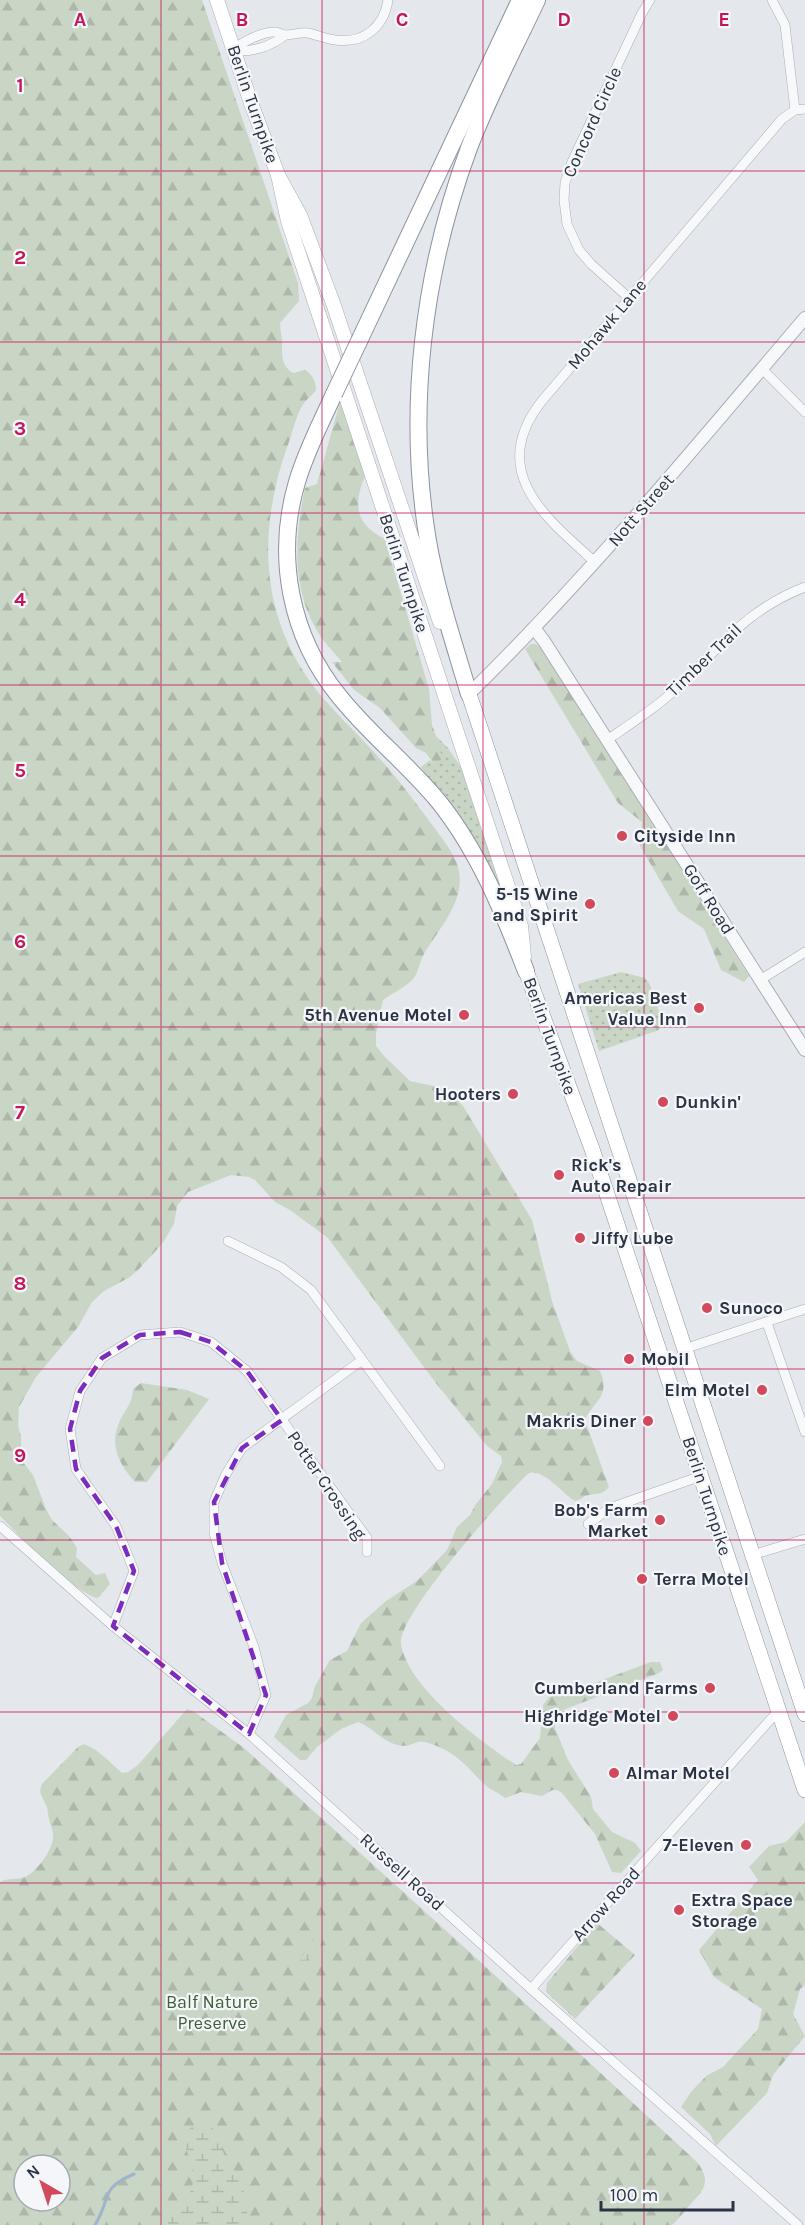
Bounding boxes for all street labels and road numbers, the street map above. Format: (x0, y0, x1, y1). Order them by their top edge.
street label: Berlin Turnpike (222, 42, 284, 166)
street label: Concord Circle (558, 63, 626, 181)
street label: Mohawk Lane (563, 274, 651, 374)
street label: Nott Street (603, 469, 679, 551)
street label: Berlin Turnpike (374, 511, 434, 635)
street label: Timber Trail (662, 619, 746, 701)
street label: Goff Road (679, 859, 739, 939)
street label: Berlin Turnpike (518, 974, 582, 1098)
street label: Potter Crossing (283, 1427, 371, 1543)
street label: Berlin Turnpike (677, 1434, 737, 1558)
street label: Russell Road (355, 1828, 449, 1916)
street label: Arrow Road (567, 1862, 645, 1946)

